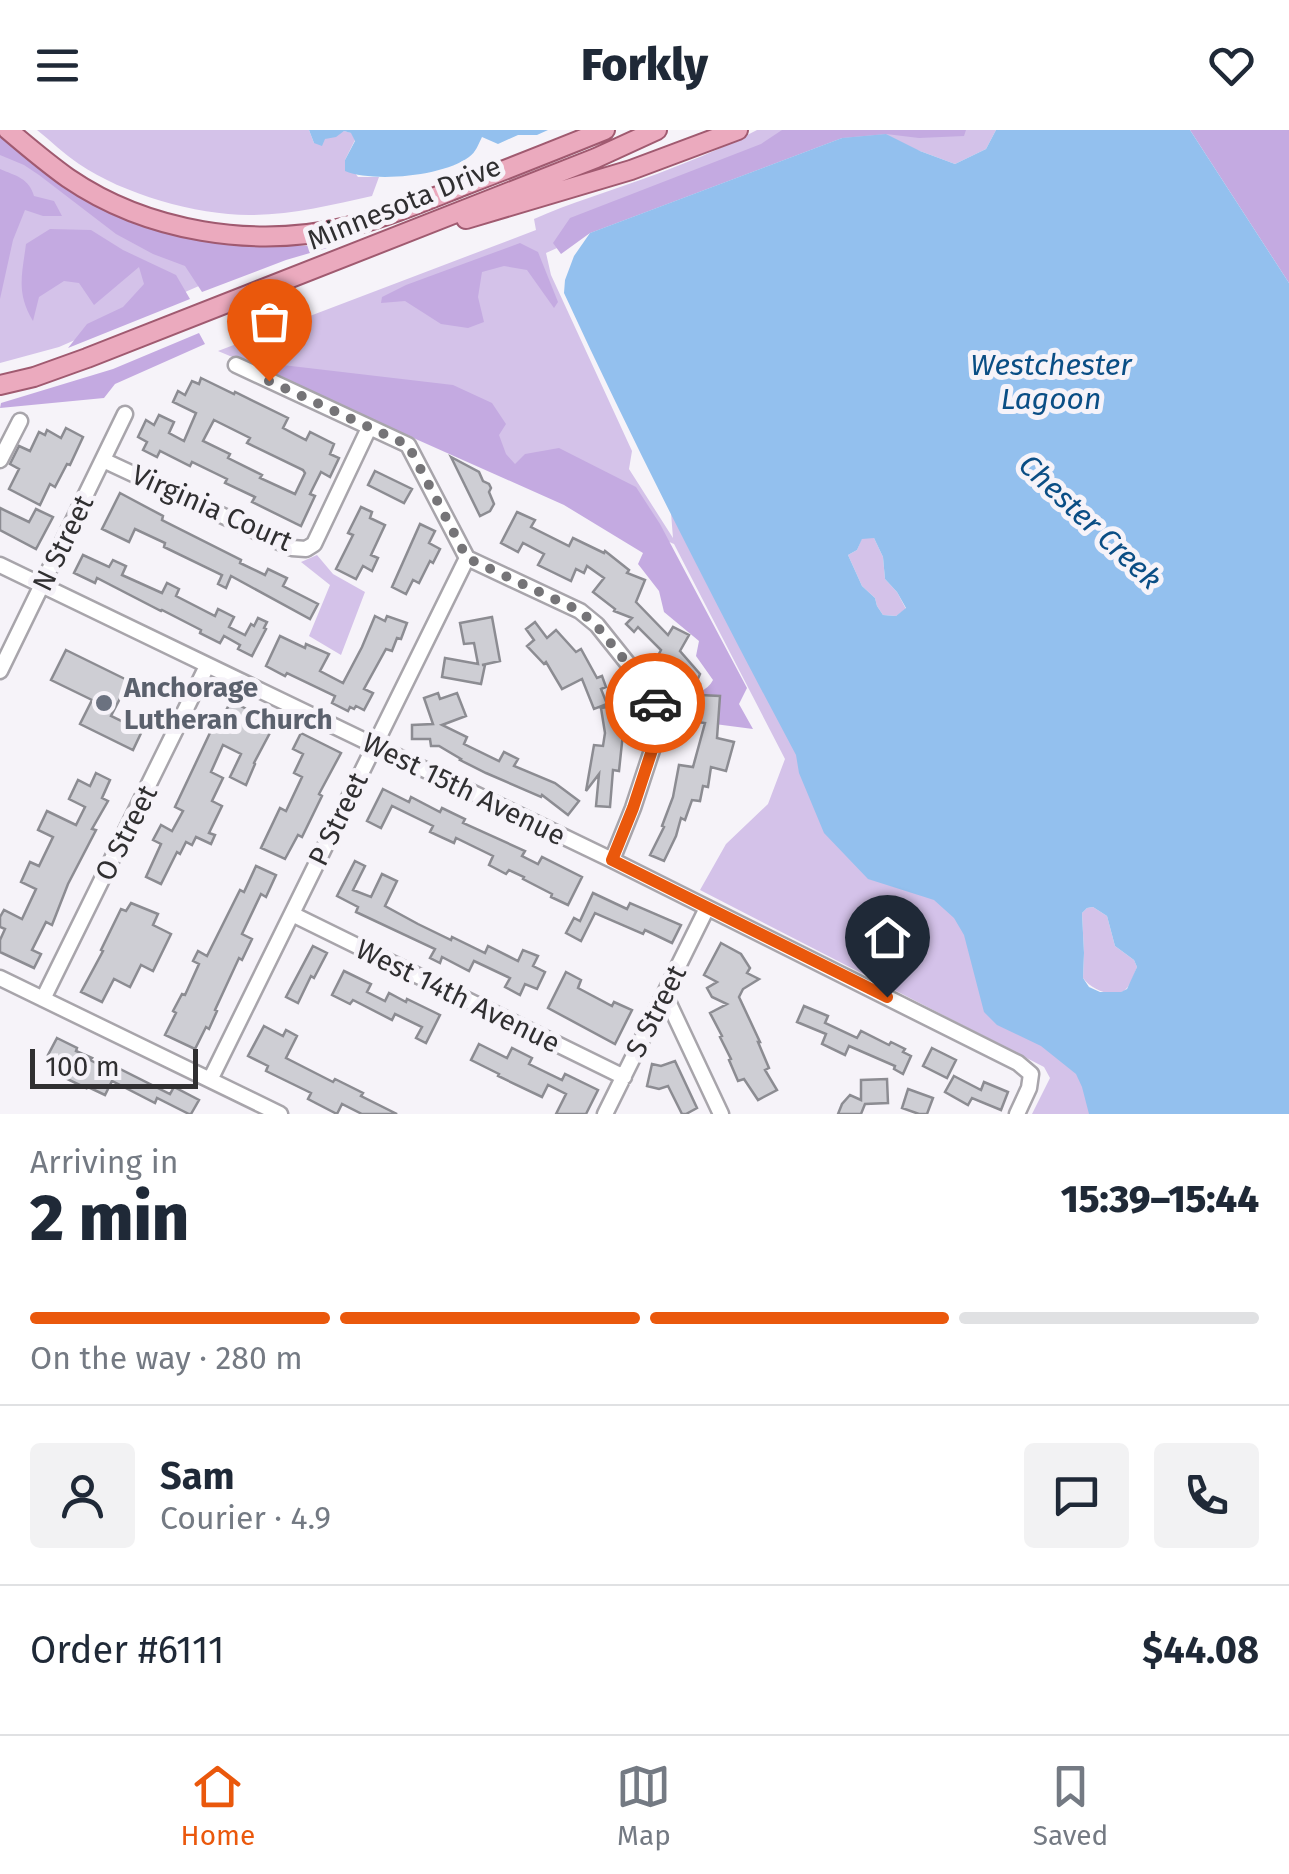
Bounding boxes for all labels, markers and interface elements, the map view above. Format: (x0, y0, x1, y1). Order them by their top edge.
icon: menu (30, 38, 85, 93)
text: Forkly (581, 38, 708, 92)
icon: heart (1204, 38, 1259, 93)
street label: Minnesota Drive (303, 149, 505, 257)
pin (227, 279, 312, 382)
icon: bag (242, 294, 297, 349)
water label: Westchester Lagoon (970, 347, 1133, 417)
water label: Chester Creek (1011, 447, 1169, 597)
street label: Virginia Court (127, 458, 298, 558)
street label: N Street (26, 489, 101, 596)
courier (605, 653, 705, 753)
place label: Anchorage Lutheran Church (123, 671, 333, 736)
icon: car (628, 676, 683, 731)
marker: Anchorage Lutheran Church (93, 692, 115, 714)
street label: West 15th Avenue (357, 726, 571, 852)
street label: P Street (301, 766, 375, 871)
street label: O Street (88, 779, 164, 886)
pin (845, 895, 930, 998)
icon: home (860, 910, 915, 965)
street label: West 14th Avenue (351, 932, 565, 1060)
street label: S Street (619, 959, 693, 1062)
scale bar (30, 1044, 198, 1088)
text: 100 m (45, 1050, 120, 1083)
text: Arriving in (30, 1143, 178, 1181)
text: 15:39–15:44 (1061, 1176, 1259, 1222)
text: 2 min (30, 1179, 189, 1257)
text: On the way · 280 m (30, 1339, 303, 1377)
button: person (30, 1443, 135, 1548)
button: chat (1024, 1443, 1129, 1548)
button: phone (1154, 1443, 1259, 1548)
text: Sam (160, 1453, 235, 1499)
text: Courier · 4.9 (160, 1499, 331, 1537)
text: Order #6111 (30, 1627, 224, 1673)
text: $44.08 (1142, 1627, 1259, 1673)
tab: Home (181, 1759, 255, 1852)
tab: Map (616, 1759, 671, 1852)
tab: Saved (1033, 1759, 1108, 1852)

